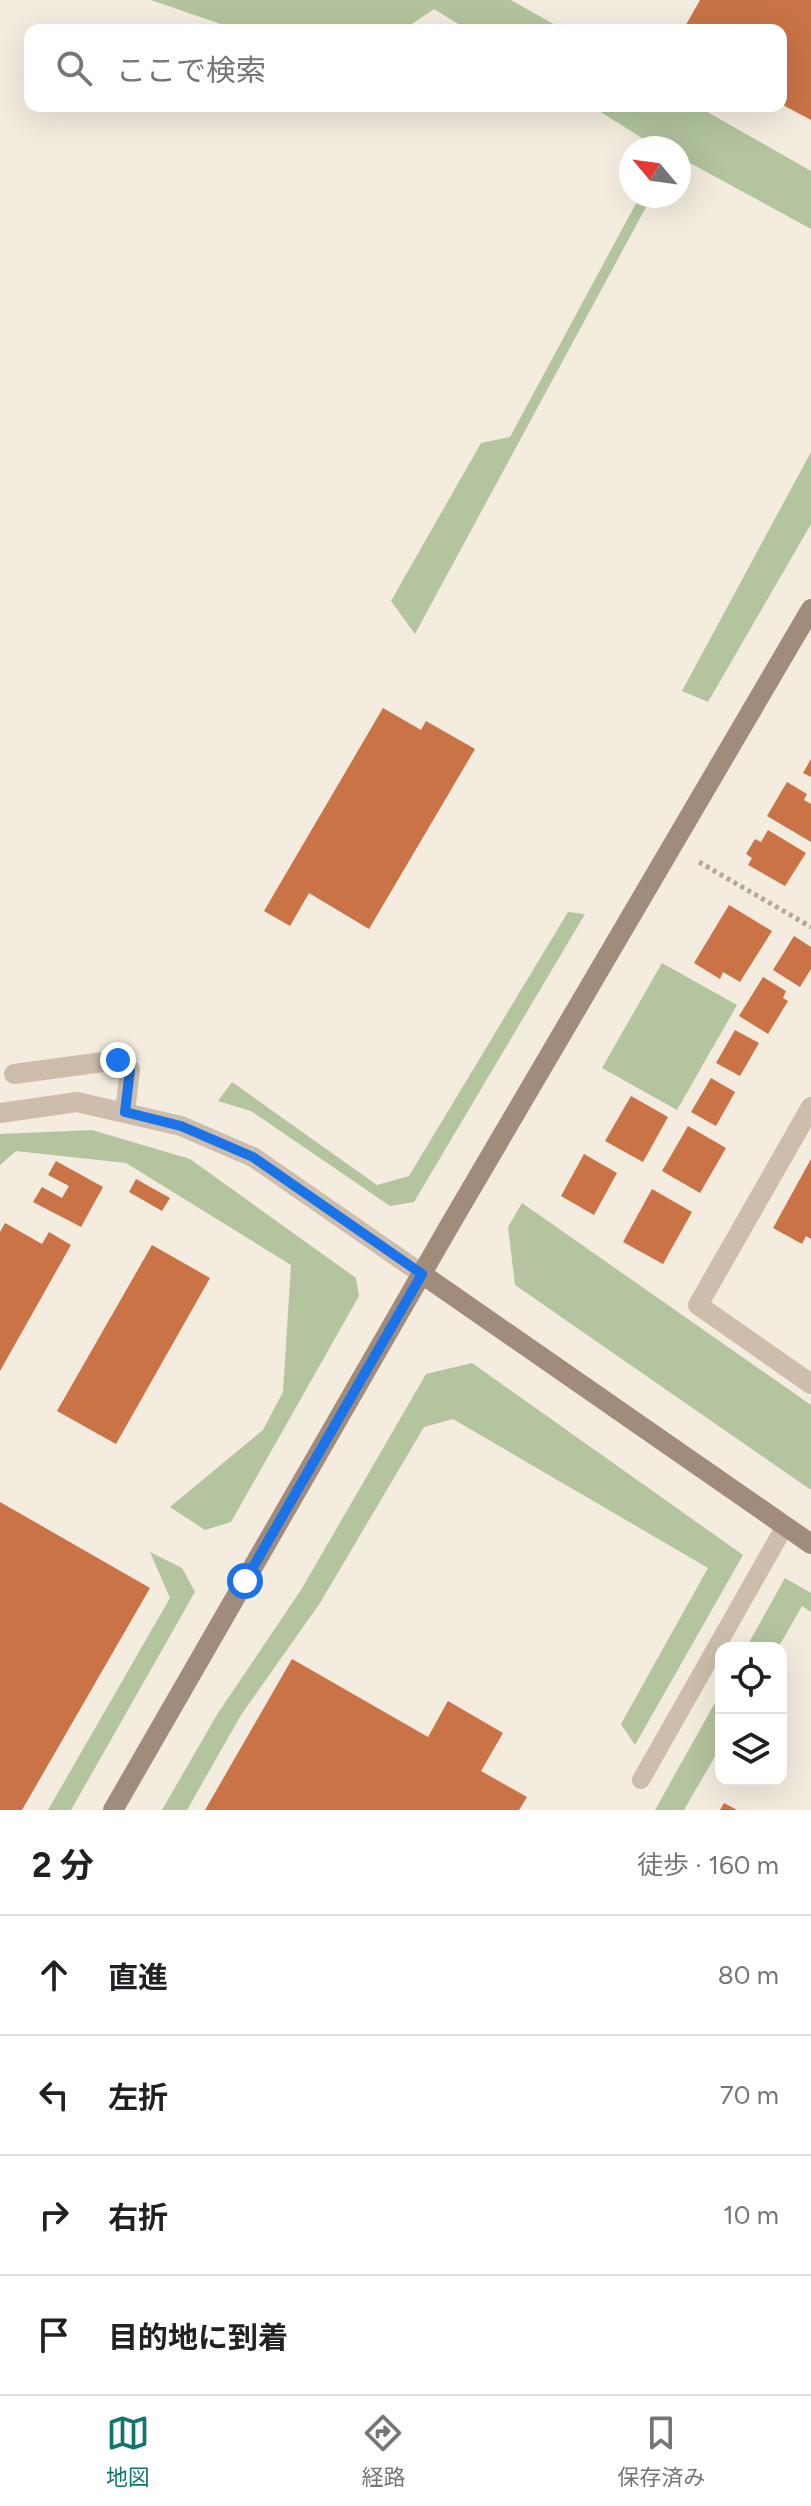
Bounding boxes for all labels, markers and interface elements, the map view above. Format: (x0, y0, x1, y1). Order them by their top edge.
search box (24, 24, 787, 112)
icon: search (52, 46, 96, 90)
text: ここで検索 (116, 52, 266, 89)
north arrow (619, 136, 691, 208)
route end (100, 1042, 136, 1078)
route start (227, 1563, 263, 1599)
map controls (715, 1642, 787, 1786)
button: locate (715, 1642, 787, 1714)
button: layers (715, 1714, 787, 1786)
text: 2 分 (32, 1845, 94, 1886)
text: 徒歩 · 160 m (637, 1849, 779, 1881)
icon: ahead (32, 1953, 76, 1997)
text: 直進 (108, 1959, 168, 1996)
text: 80 m (718, 1959, 779, 1991)
icon: left (32, 2073, 76, 2117)
text: 左折 (108, 2079, 168, 2116)
text: 70 m (720, 2079, 779, 2111)
icon: right (32, 2193, 76, 2237)
text: 右折 (108, 2199, 168, 2236)
text: 10 m (723, 2199, 779, 2231)
icon: arrive (32, 2313, 76, 2357)
text: 目的地に到着 (108, 2319, 288, 2356)
tab: 地図 (106, 2411, 150, 2491)
tab: 経路 (361, 2411, 405, 2491)
tab: 保存済み (617, 2411, 705, 2491)

